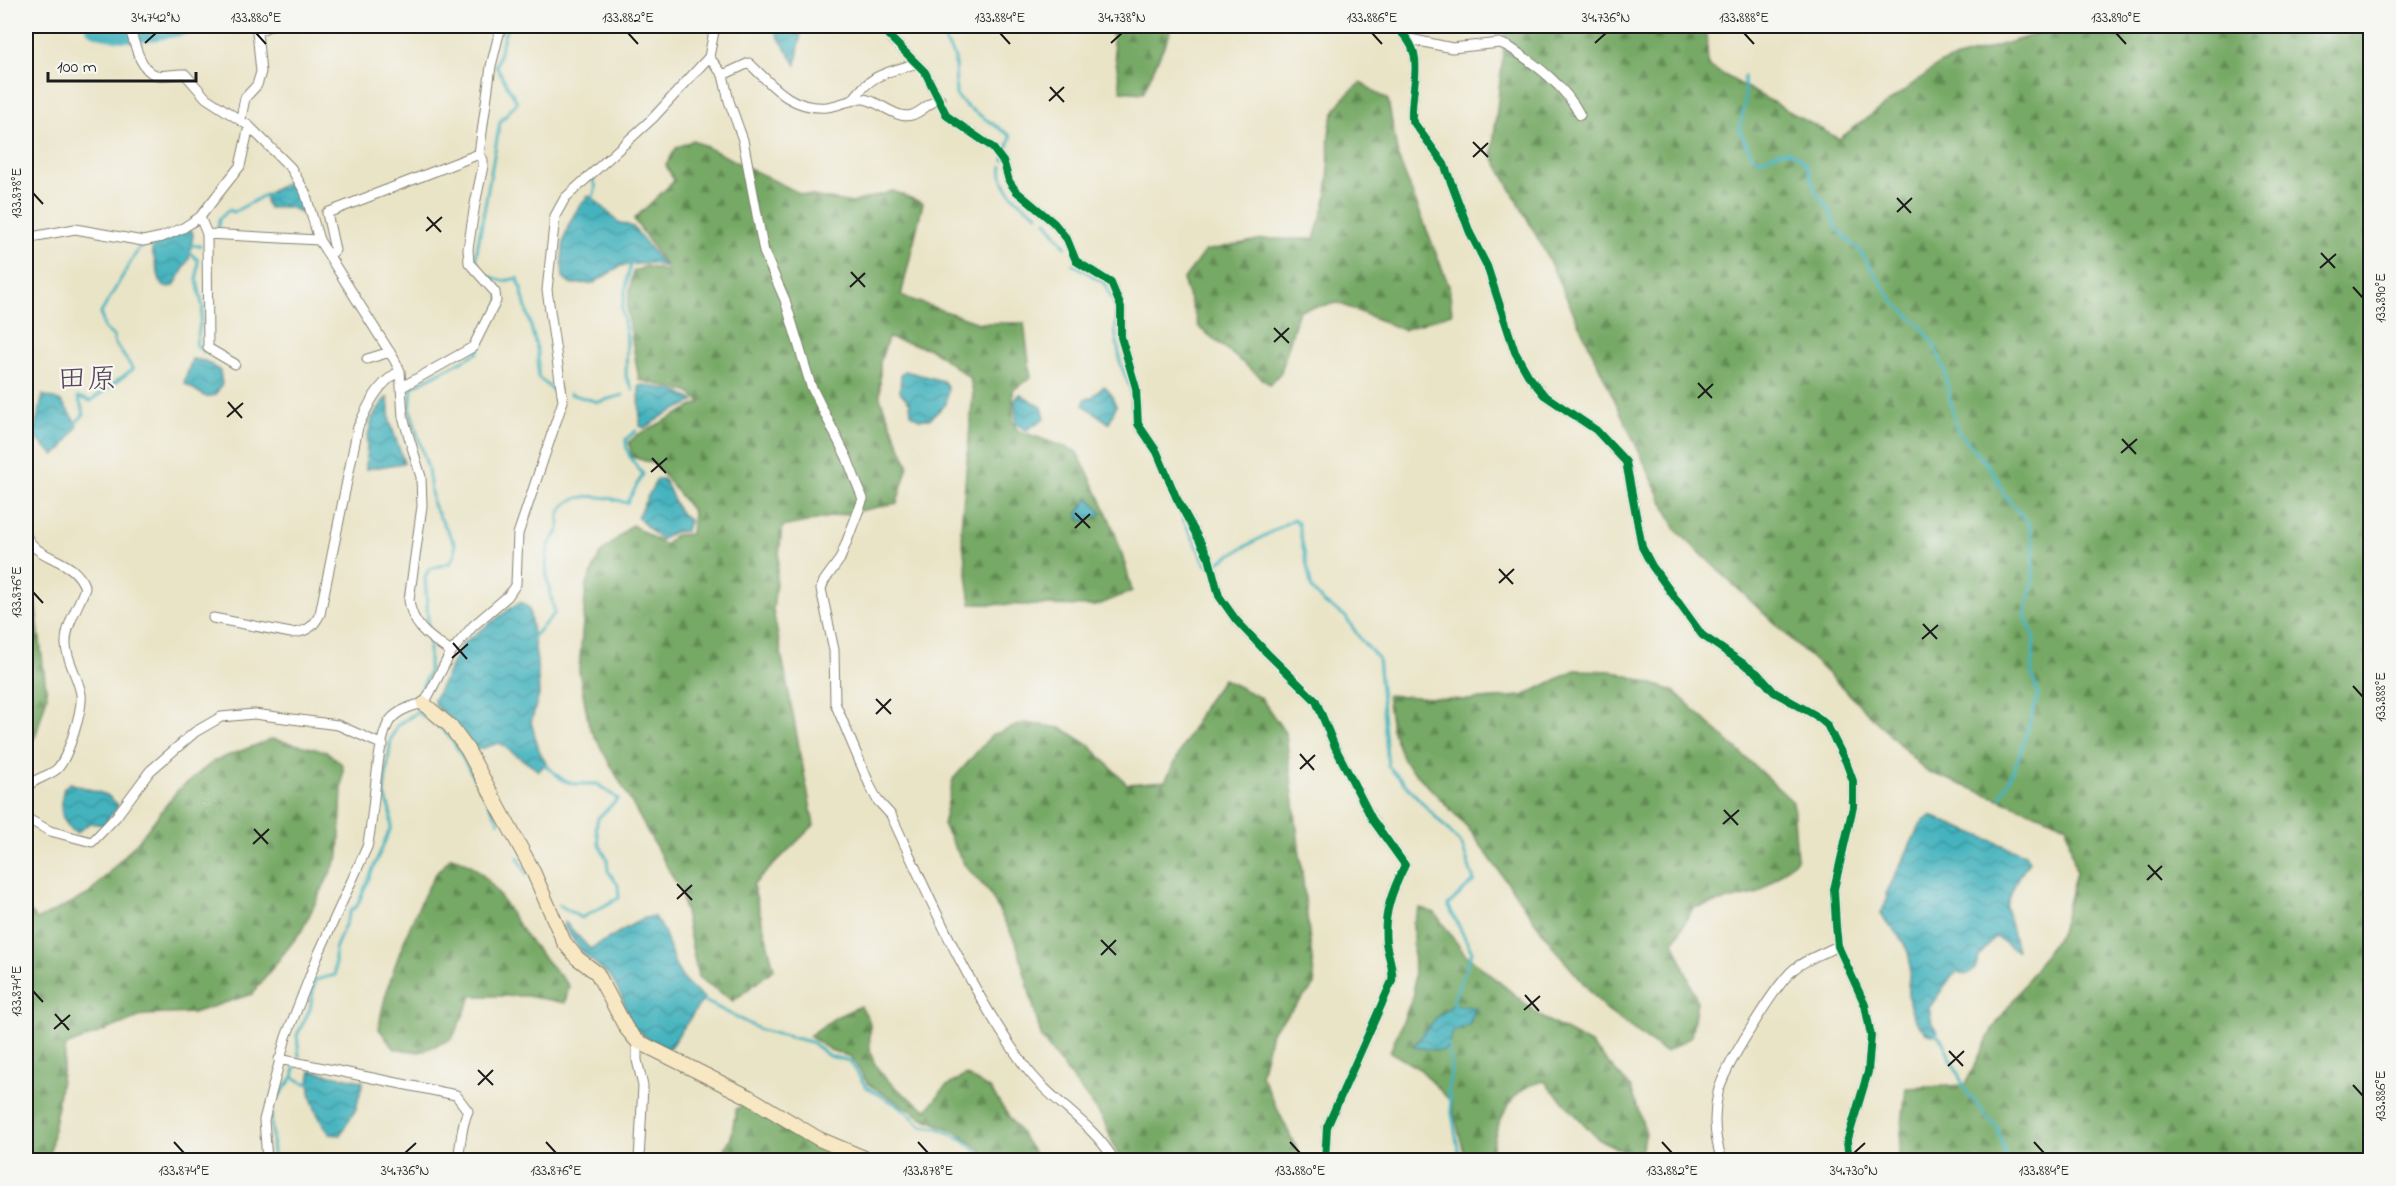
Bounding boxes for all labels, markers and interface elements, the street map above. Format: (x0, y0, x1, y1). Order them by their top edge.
text: 34.742°N (131, 7, 181, 29)
text: 133.880°E (230, 7, 282, 29)
text: 133.882°E (602, 7, 654, 29)
text: 133.884°E (975, 7, 1025, 29)
text: 34.738°N (1098, 7, 1146, 29)
text: 133.886°E (1346, 7, 1398, 29)
text: 34.736°N (1582, 7, 1630, 29)
text: 133.888°E (1719, 7, 1769, 29)
text: 133.890°E (2091, 7, 2141, 29)
scale bar (48, 45, 196, 83)
text: 100 m (57, 55, 97, 81)
text: 133.878°E (6, 168, 28, 218)
text: 133.890°E (2370, 273, 2392, 323)
district label: 田原 (57, 359, 117, 403)
text: 133.876°E (6, 566, 28, 618)
text: 133.888°E (2370, 672, 2392, 722)
text: 133.874°E (6, 965, 28, 1017)
text: 133.886°E (2370, 1070, 2392, 1122)
text: 133.874°E (158, 1160, 210, 1182)
text: 34.736°N (381, 1160, 429, 1182)
text: 133.876°E (530, 1160, 582, 1182)
text: 133.878°E (903, 1160, 953, 1182)
text: 133.880°E (1274, 1160, 1326, 1182)
text: 133.882°E (1646, 1160, 1698, 1182)
text: 34.730°N (1830, 1160, 1878, 1182)
text: 133.884°E (2019, 1160, 2069, 1182)

